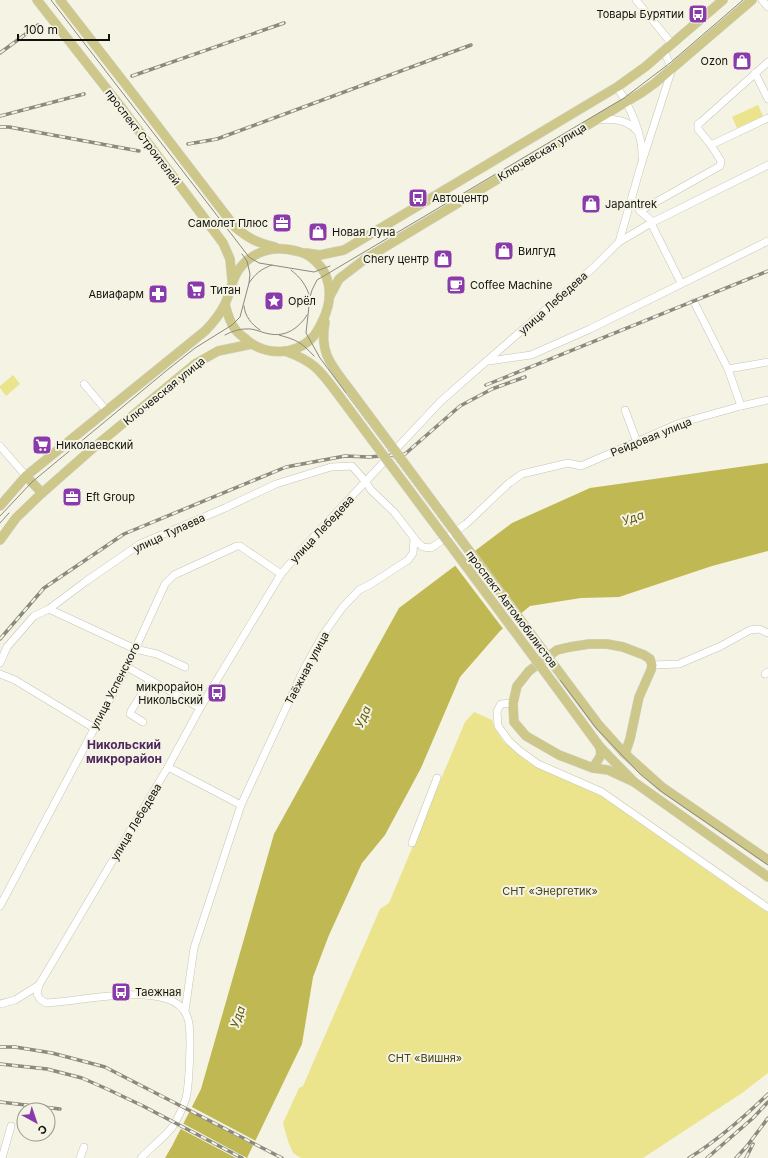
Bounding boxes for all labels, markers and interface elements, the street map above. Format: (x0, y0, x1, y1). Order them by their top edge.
bus stop icon: Товары Бурятии (687, 3, 709, 25)
place label: Товары Бурятии (596, 7, 684, 21)
scale bar (18, 16, 109, 42)
text: 100 m (24, 22, 58, 37)
shop icon: Ozon (731, 50, 753, 72)
place label: Ozon (701, 54, 728, 68)
street label: проспект Строителей (102, 86, 184, 188)
street label: Ключевская улица (495, 120, 589, 184)
bus stop icon: Автоцентр (407, 187, 429, 209)
place label: Автоцентр (432, 191, 489, 205)
shop icon: Japantrek (580, 193, 602, 215)
place label: Japantrek (605, 197, 657, 211)
office icon: Самолет Плюс (271, 212, 293, 234)
place label: Самолет Плюс (188, 216, 268, 230)
shop icon: Новая Луна (307, 221, 329, 243)
place label: Новая Луна (332, 225, 396, 239)
shop icon: Вилгуд (493, 240, 515, 262)
place label: Вилгуд (518, 244, 556, 258)
shop icon: Chery центр (432, 248, 454, 270)
place label: Chery центр (363, 252, 429, 266)
street label: улица Лебедева (516, 268, 590, 338)
cafe icon: Coffee Machine (445, 274, 467, 296)
place label: Coffee Machine (470, 278, 552, 292)
supermarket icon: Титан (185, 279, 207, 301)
pharmacy icon: Авиафарм (147, 283, 169, 305)
place label: Титан (210, 283, 241, 297)
place label: Авиафарм (88, 287, 144, 301)
place icon: Орёл (263, 290, 285, 312)
place label: Орёл (288, 294, 316, 308)
street label: Ключевская улица (120, 354, 208, 428)
street label: Рейдовая улица (608, 414, 694, 460)
supermarket icon: Николаевский (31, 434, 53, 456)
place label: Николаевский (56, 438, 133, 452)
office icon: Eft Group (61, 486, 83, 508)
place label: Eft Group (86, 490, 135, 504)
street label: улица Лебедева (287, 492, 357, 566)
water label: Уда (620, 507, 646, 528)
street label: улица Тулаева (131, 510, 207, 556)
street label: проспект Автомобилистов (463, 548, 561, 670)
street label: Таёжная улица (282, 629, 332, 707)
street label: улица Успенского (87, 640, 143, 732)
place label: микрорайон Никольский (136, 680, 203, 707)
bus stop icon: микрорайон Никольский (206, 682, 228, 704)
water label: Уда (351, 704, 374, 730)
district label: Никольский микрорайон (86, 737, 162, 766)
street label: улица Лебедева (107, 781, 165, 863)
park label: СНТ «Энергетик» (502, 884, 598, 898)
bus stop icon: Таежная (110, 981, 132, 1003)
place label: Таежная (135, 985, 181, 999)
water label: Уда (227, 1004, 248, 1030)
park label: СНТ «Вишня» (388, 1051, 462, 1065)
north arrow (16, 1102, 56, 1142)
text: С (35, 1122, 50, 1138)

